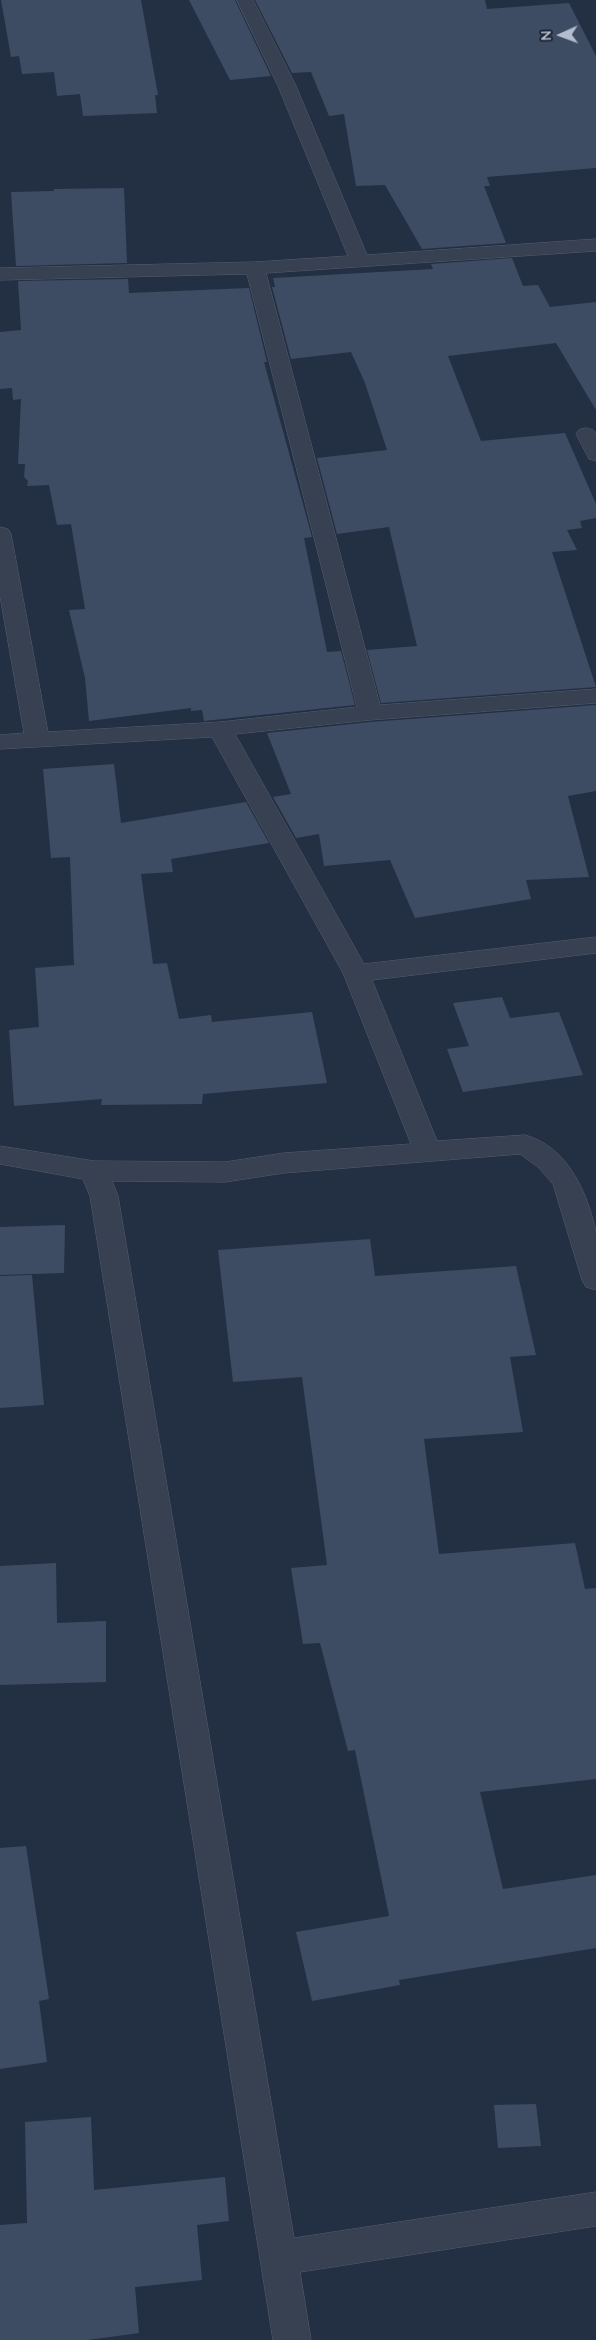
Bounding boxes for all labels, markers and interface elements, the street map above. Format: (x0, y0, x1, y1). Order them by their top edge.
north arrow (536, 10, 586, 60)
text: N (537, 30, 555, 41)

